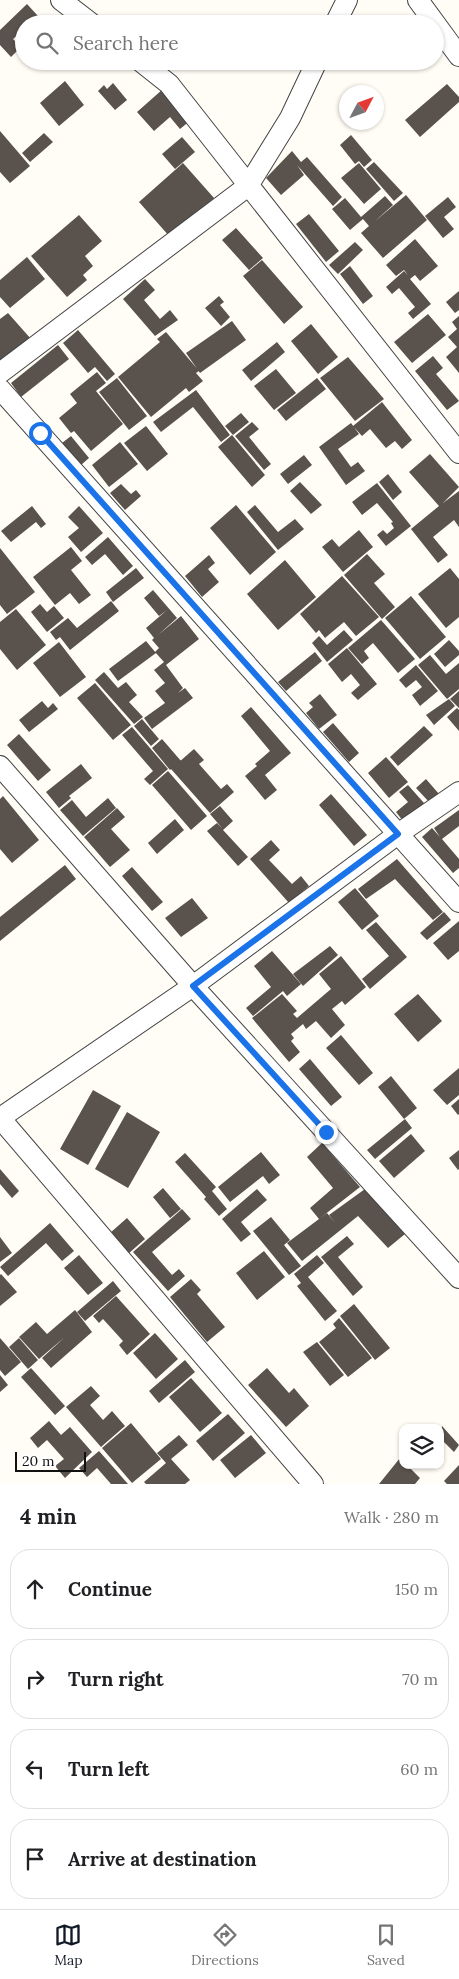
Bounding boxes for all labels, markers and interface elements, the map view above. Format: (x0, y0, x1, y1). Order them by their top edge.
search box (15, 15, 444, 70)
icon: search (33, 29, 61, 57)
text: Search here (73, 31, 179, 55)
north arrow (339, 85, 384, 130)
route start (29, 422, 52, 445)
route end (315, 1121, 338, 1144)
map controls (399, 1424, 444, 1469)
button: layers (399, 1424, 444, 1469)
scale bar (15, 1449, 86, 1472)
text: 20 m (22, 1452, 54, 1470)
text: 4 min (20, 1503, 77, 1530)
text: Walk · 280 m (344, 1507, 439, 1527)
icon: ahead (21, 1575, 49, 1603)
text: Continue (68, 1577, 152, 1601)
text: 150 m (395, 1579, 438, 1599)
icon: right (21, 1665, 49, 1693)
text: Turn right (68, 1667, 164, 1691)
text: 70 m (402, 1669, 438, 1689)
icon: left (21, 1755, 49, 1783)
text: Turn left (68, 1757, 149, 1781)
text: 60 m (400, 1759, 438, 1779)
icon: arrive (21, 1845, 49, 1873)
text: Arrive at destination (68, 1847, 257, 1871)
tab: Map (54, 1921, 83, 1969)
tab: Directions (191, 1921, 259, 1969)
tab: Saved (367, 1921, 405, 1969)

